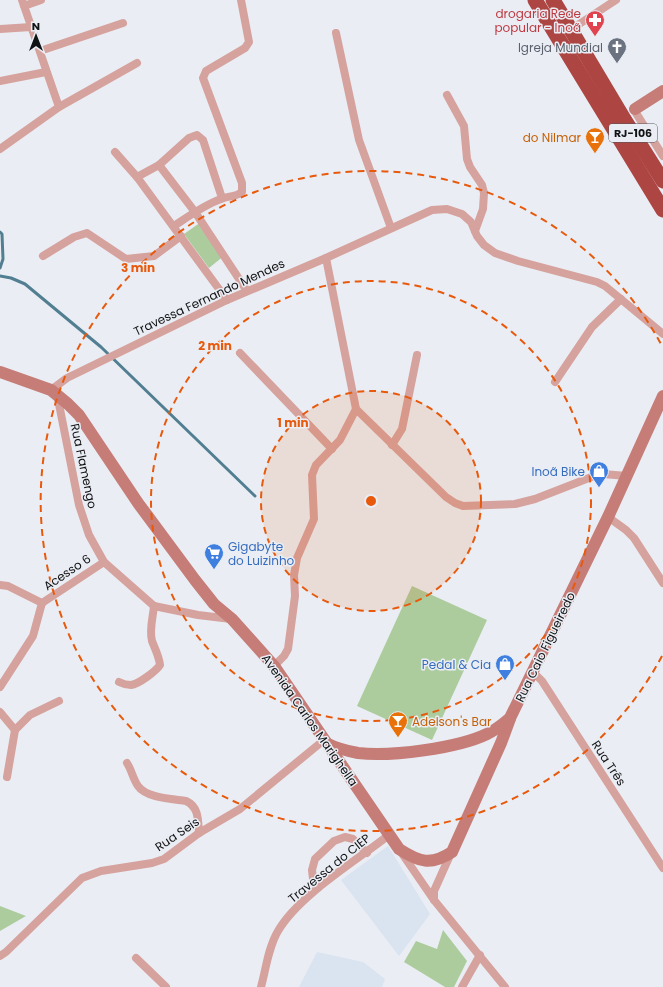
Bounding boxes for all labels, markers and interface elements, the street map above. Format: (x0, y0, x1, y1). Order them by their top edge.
place label: drogaria Rede popular - Inoã (494, 5, 581, 36)
pharmacy icon: drogaria Rede popular - Inoã (584, 9, 606, 37)
north arrow (16, 16, 56, 56)
text: N (32, 18, 40, 34)
church icon: Igreja Mundial (606, 36, 628, 64)
place label: Igreja Mundial (518, 39, 603, 56)
road number: RJ-106 (609, 124, 657, 142)
bar icon: do Nilmar (584, 126, 606, 154)
place label: do Nilmar (523, 129, 582, 146)
street label: Travessa Fernando Mendes (131, 254, 287, 340)
text: 3 min (121, 259, 155, 276)
text: 2 min (198, 337, 232, 354)
text: 1 min (277, 414, 309, 431)
street label: Rua Flamengo (67, 422, 101, 510)
shop icon: Inoã Bike (588, 460, 610, 488)
place label: Inoã Bike (531, 463, 585, 480)
centre of rings (364, 494, 378, 508)
place label: Gigabyte do Luizinho (228, 538, 295, 569)
supermarket icon: Gigabyte do Luizinho (203, 542, 225, 570)
street label: Acesso 6 (40, 550, 94, 594)
street label: Rua Caio Figueiredo (511, 589, 579, 705)
street label: Avenida Carlos Marighella (258, 651, 362, 789)
shop icon: Pedal & Cia (494, 653, 516, 681)
place label: Pedal & Cia (422, 656, 491, 673)
bar icon: Adelson's Bar (387, 710, 409, 738)
place label: Adelson's Bar (412, 713, 492, 730)
street label: Rua Três (588, 737, 630, 789)
street label: Rua Seis (152, 813, 202, 855)
street label: Travessa do CIEP (284, 829, 374, 907)

